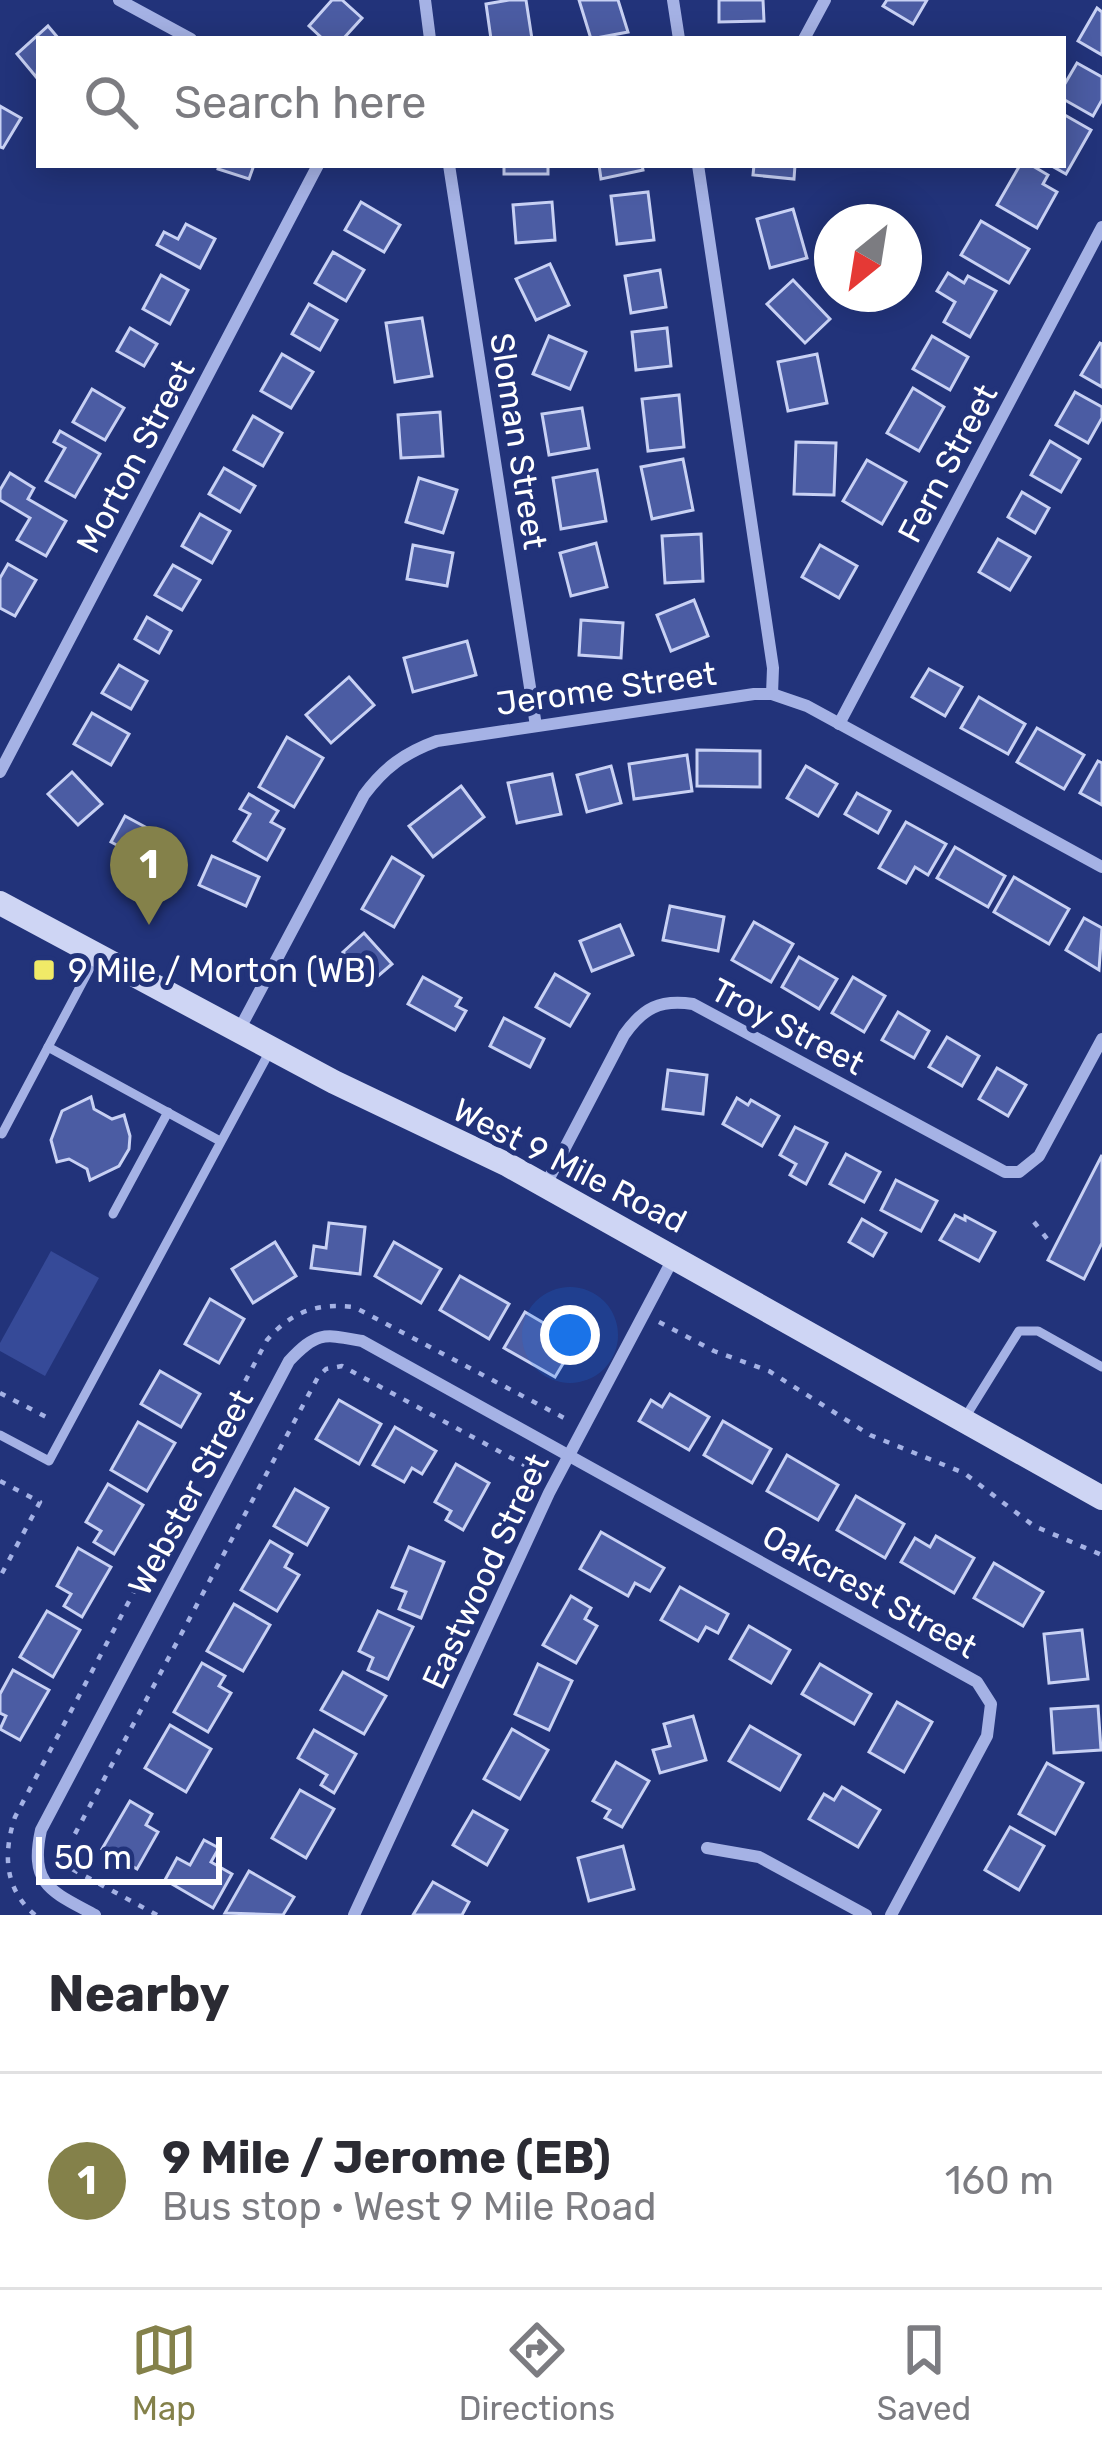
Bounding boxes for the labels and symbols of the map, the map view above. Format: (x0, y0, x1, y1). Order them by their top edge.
north arrow (814, 204, 922, 312)
street label: Sloman Street (482, 330, 555, 552)
street label: Morton Street (68, 353, 203, 559)
street label: Fern Street (890, 377, 1005, 549)
street label: Jerome Street (493, 654, 719, 723)
pin: 1 (110, 826, 188, 925)
place label: 9 Mile / Morton (WB) (68, 951, 376, 990)
marker: 9 Mile / Morton (WB) (31, 957, 57, 983)
street label: Troy Street (705, 970, 871, 1083)
street label: West 9 Mile Road (447, 1090, 693, 1241)
your location (540, 1305, 600, 1365)
street label: Webster Street (120, 1383, 261, 1602)
street label: Eastwood Street (414, 1447, 557, 1695)
street label: Oakcrest Street (756, 1516, 984, 1666)
scale bar (36, 1831, 222, 1884)

